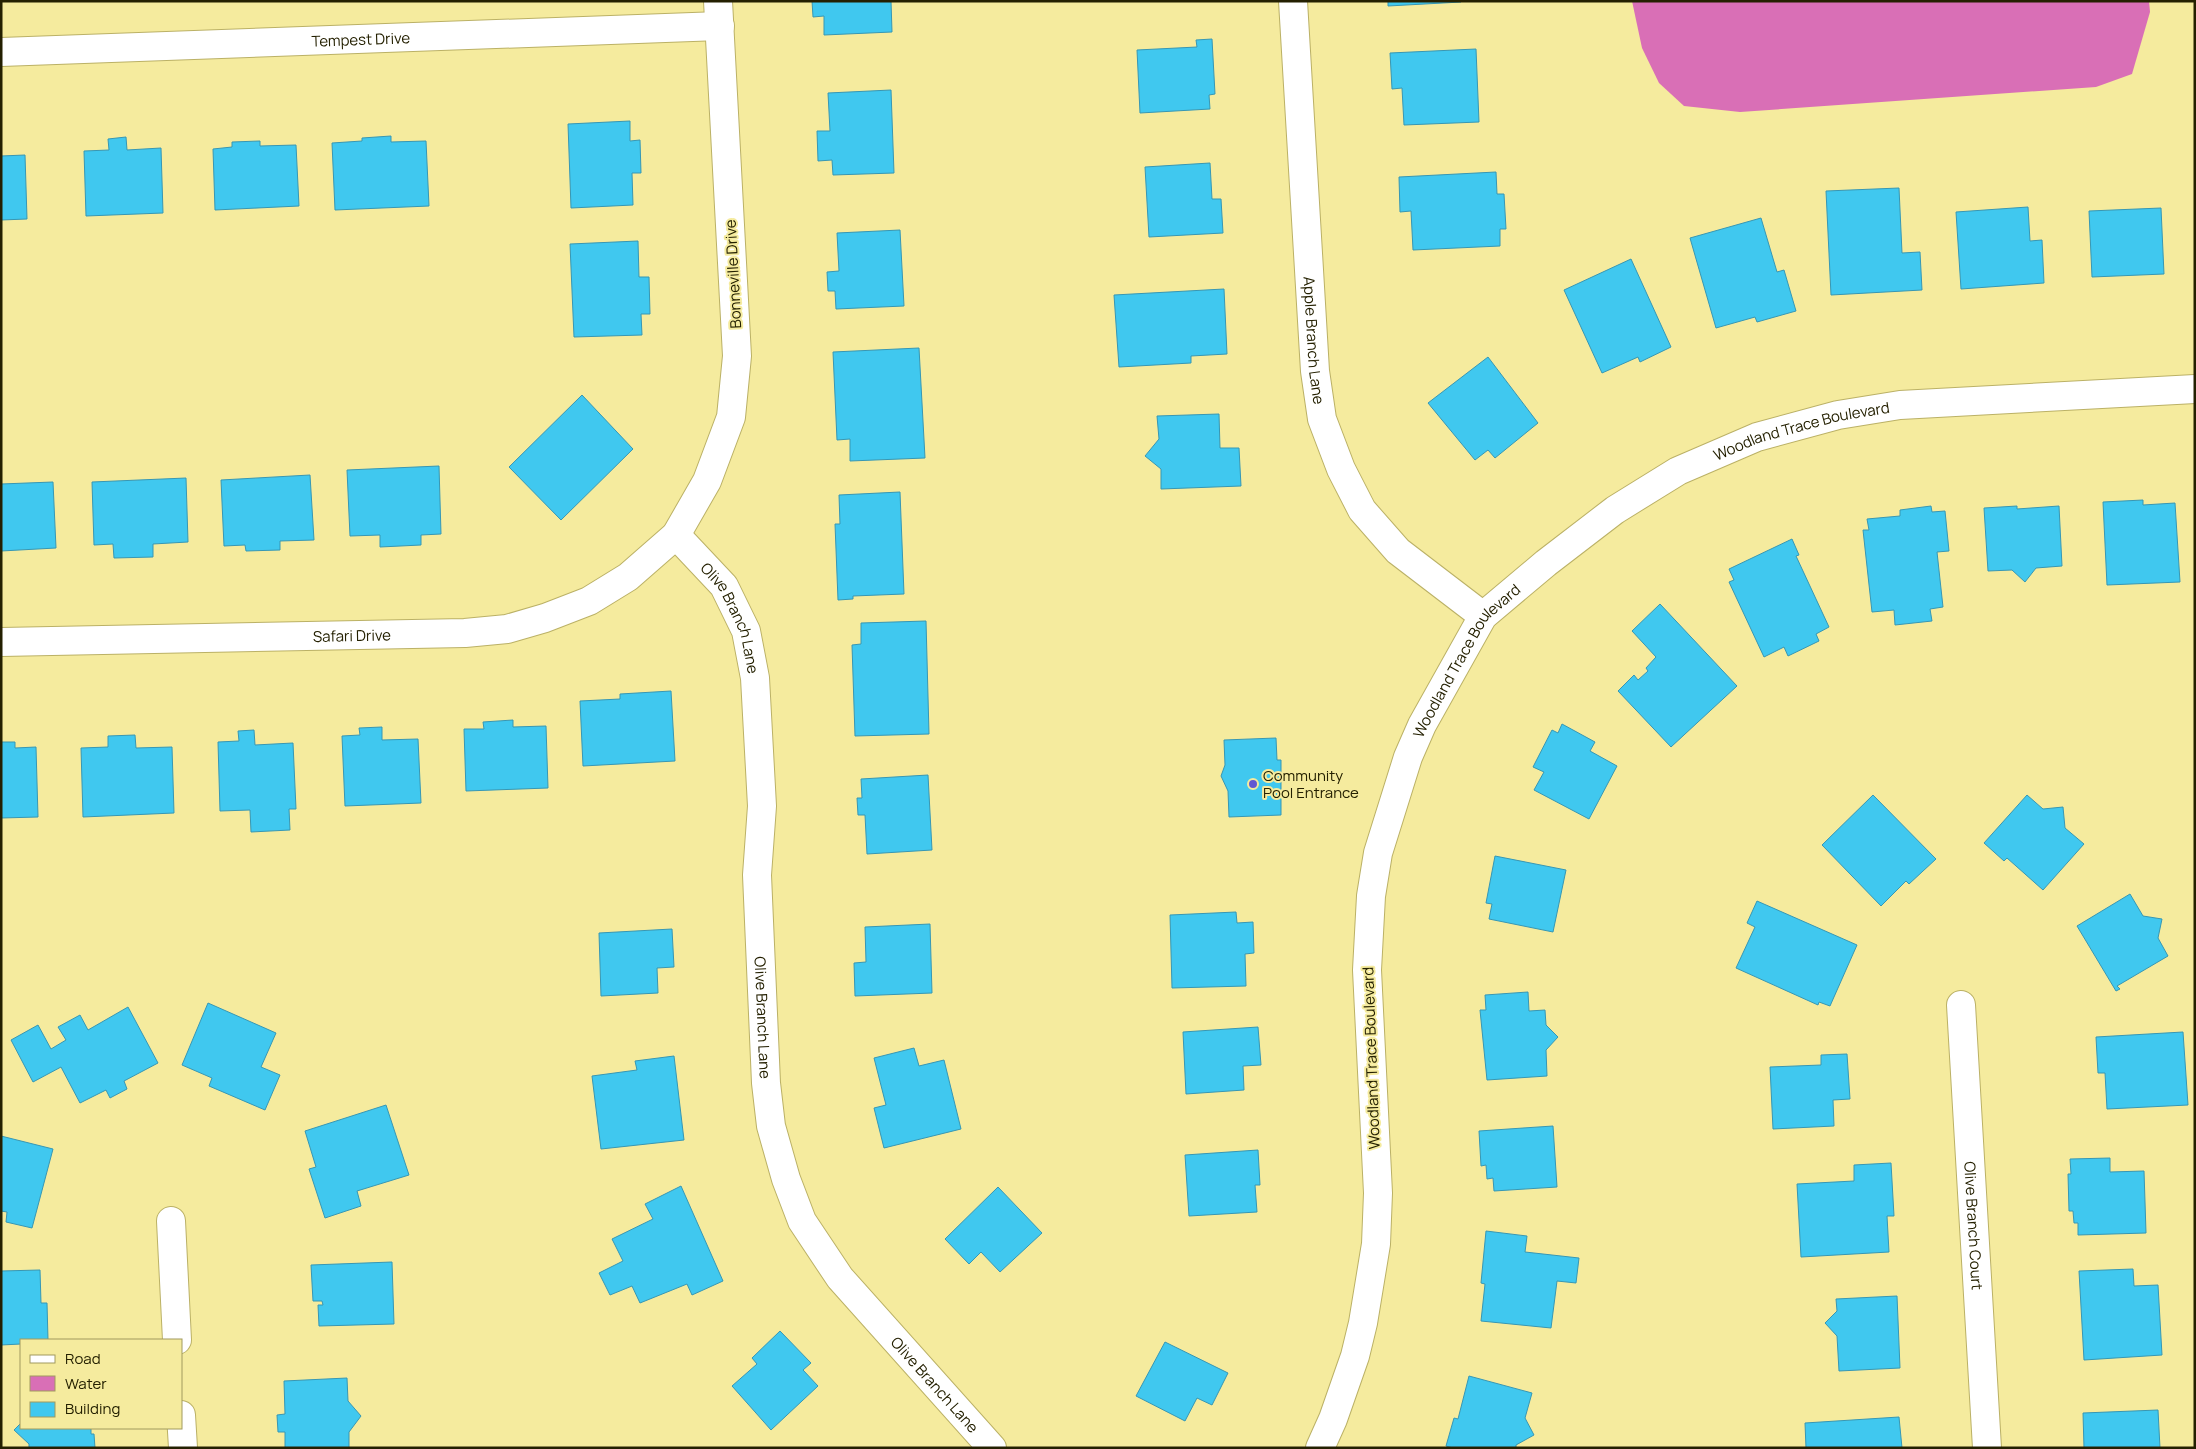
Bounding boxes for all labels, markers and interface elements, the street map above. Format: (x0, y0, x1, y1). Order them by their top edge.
street label: Tempest Drive (311, 27, 411, 51)
street label: Bonneville Drive (720, 219, 746, 329)
street label: Apple Branch Lane (1299, 276, 1330, 406)
street label: Woodland Trace Boulevard (1710, 396, 1891, 465)
street label: Olive Branch Lane (696, 558, 764, 676)
street label: Woodland Trace Boulevard (1407, 579, 1524, 740)
street label: Safari Drive (313, 624, 391, 646)
place label: Community Pool Entrance (1263, 765, 1359, 803)
marker: Community Pool Entrance (1247, 778, 1259, 790)
street label: Olive Branch Lane (750, 956, 776, 1079)
street label: Woodland Trace Boulevard (1357, 966, 1385, 1150)
street label: Olive Branch Court (1960, 1161, 1988, 1290)
street label: Olive Branch Lane (886, 1332, 984, 1437)
legend (20, 1339, 182, 1429)
text: Road (65, 1348, 101, 1369)
text: Water (65, 1373, 107, 1394)
text: Building (65, 1398, 120, 1419)

